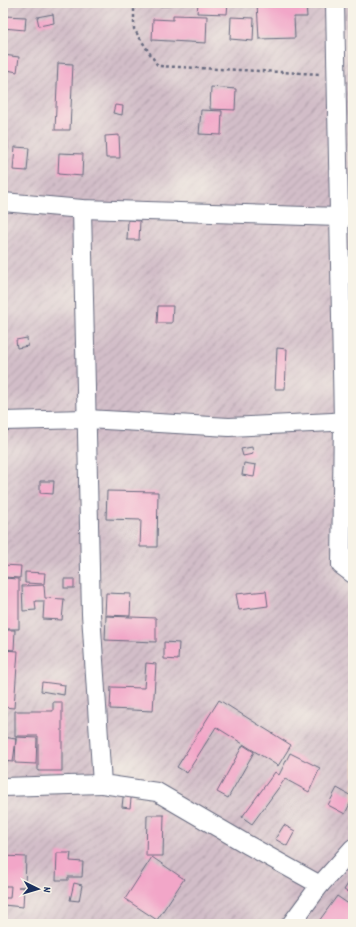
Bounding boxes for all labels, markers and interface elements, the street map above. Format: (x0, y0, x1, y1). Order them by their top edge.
north arrow (18, 869, 58, 909)
text: N (38, 886, 54, 894)

